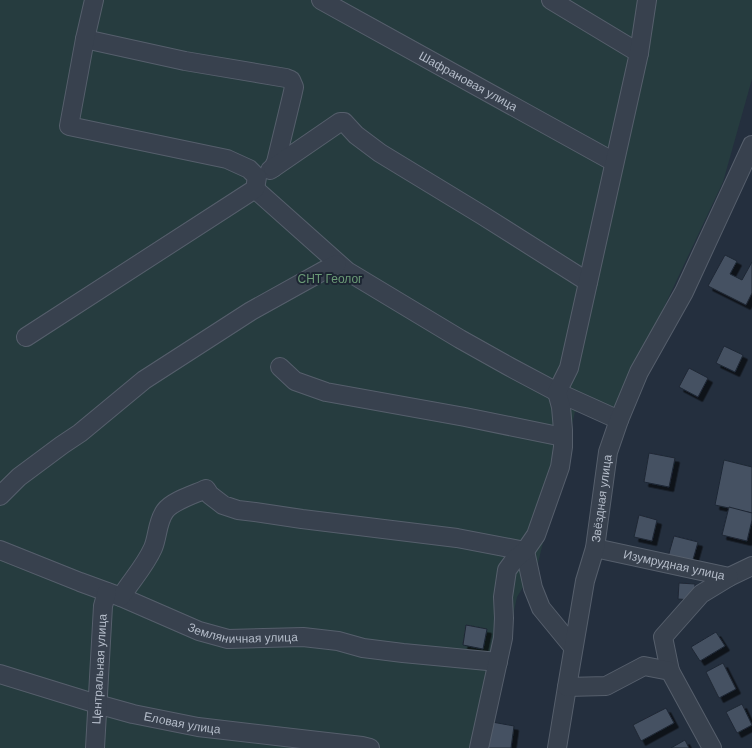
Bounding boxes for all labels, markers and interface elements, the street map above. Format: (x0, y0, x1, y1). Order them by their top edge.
street label: Шафрановая улица (416, 49, 520, 114)
park label: СНТ Геолог (298, 272, 363, 286)
street label: Звёздная улица (589, 453, 615, 544)
street label: Изумрудная улица (622, 547, 727, 583)
street label: Центральная улица (89, 613, 110, 725)
street label: Земляничная улица (186, 620, 298, 646)
street label: Еловая улица (143, 709, 222, 737)

